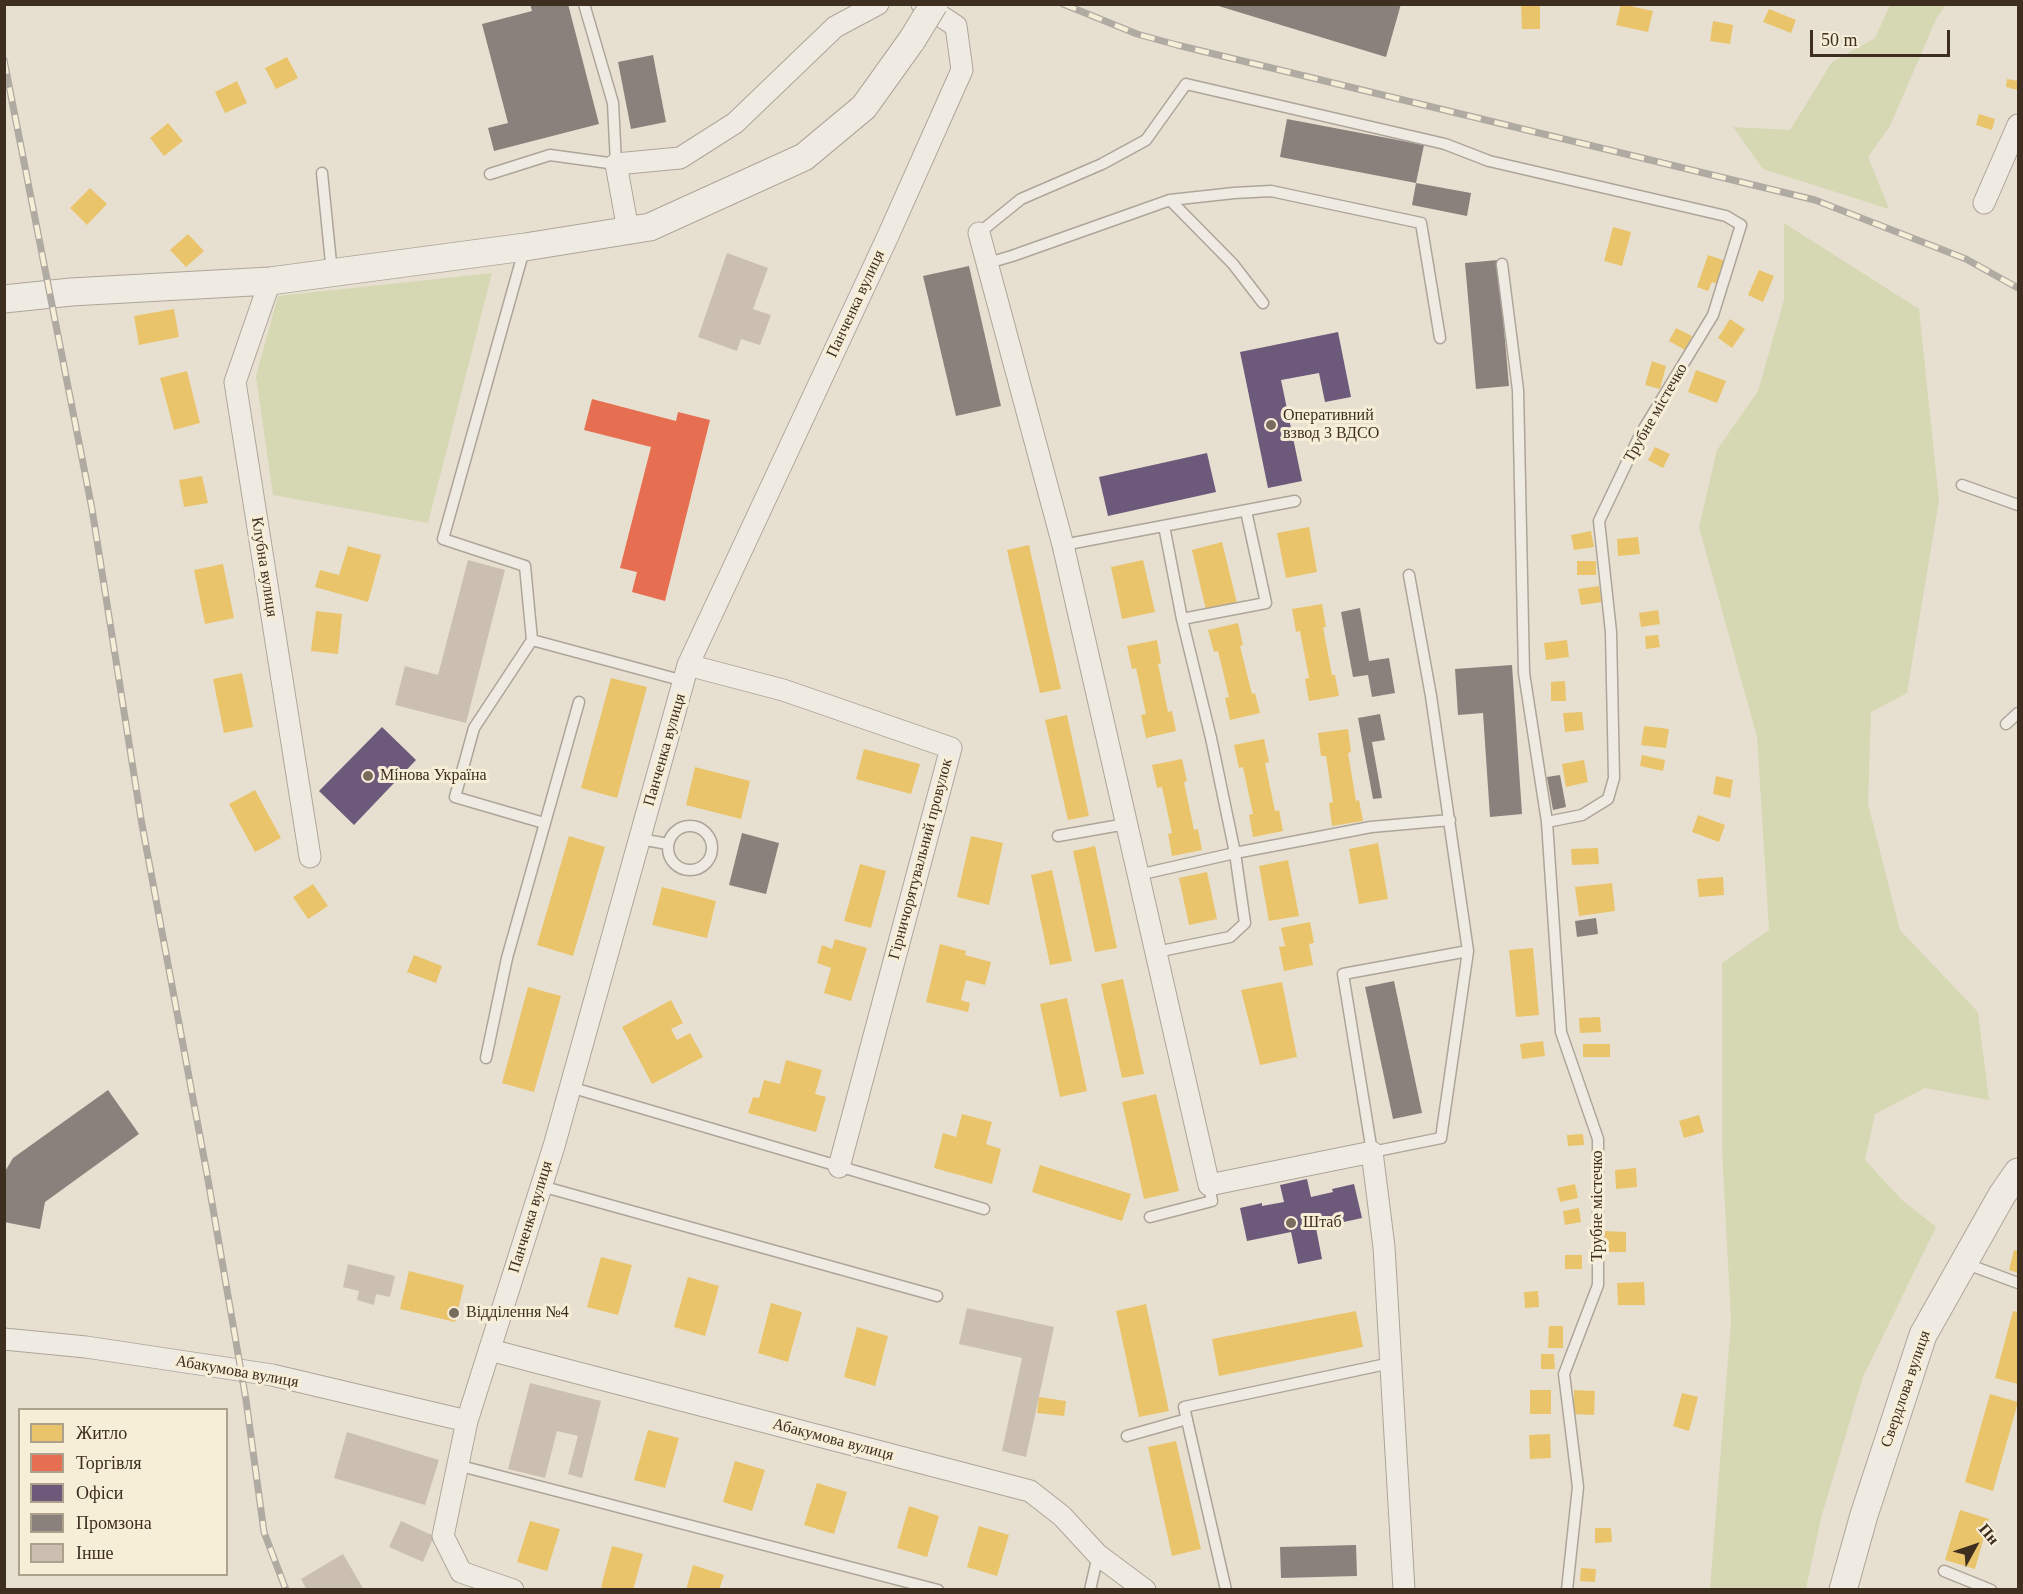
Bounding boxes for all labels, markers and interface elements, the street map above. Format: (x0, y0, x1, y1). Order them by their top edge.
scale bar (1813, 18, 1952, 56)
text: 50 m (1821, 30, 1858, 50)
street label: Панченка вулиця (823, 247, 889, 361)
street label: Трубне містечко (1620, 360, 1692, 466)
place label: Оперативний взвод 3 ВДСО (1283, 406, 1379, 444)
marker: Оперативний взвод 3 ВДСО (1264, 418, 1278, 432)
street label: Клубна вулиця (247, 516, 281, 618)
street label: Панченка вулиця (640, 691, 690, 809)
street label: Гірничорятувальний провулок (885, 756, 957, 962)
place label: Мінова Україна (380, 766, 487, 786)
marker: Мінова Україна (361, 769, 375, 783)
street label: Трубне містечко (1588, 1151, 1608, 1261)
street label: Панченка вулиця (505, 1159, 557, 1275)
place label: Штаб (1303, 1213, 1342, 1233)
marker: Штаб (1284, 1216, 1298, 1230)
place label: Відділення №4 (466, 1303, 569, 1323)
marker: Відділення №4 (447, 1306, 461, 1320)
street label: Свердлова вулиця (1877, 1328, 1935, 1450)
street label: Абакумова вулиця (174, 1352, 300, 1392)
legend (18, 1408, 228, 1576)
street label: Абакумова вулиця (770, 1415, 896, 1465)
text: Житло (76, 1423, 127, 1443)
text: Торгівля (76, 1453, 142, 1473)
text: Офіси (76, 1483, 123, 1503)
text: Промзона (76, 1513, 152, 1533)
north arrow (1945, 1516, 2005, 1576)
text: Пн (1976, 1520, 2003, 1548)
text: Інше (76, 1543, 113, 1563)

